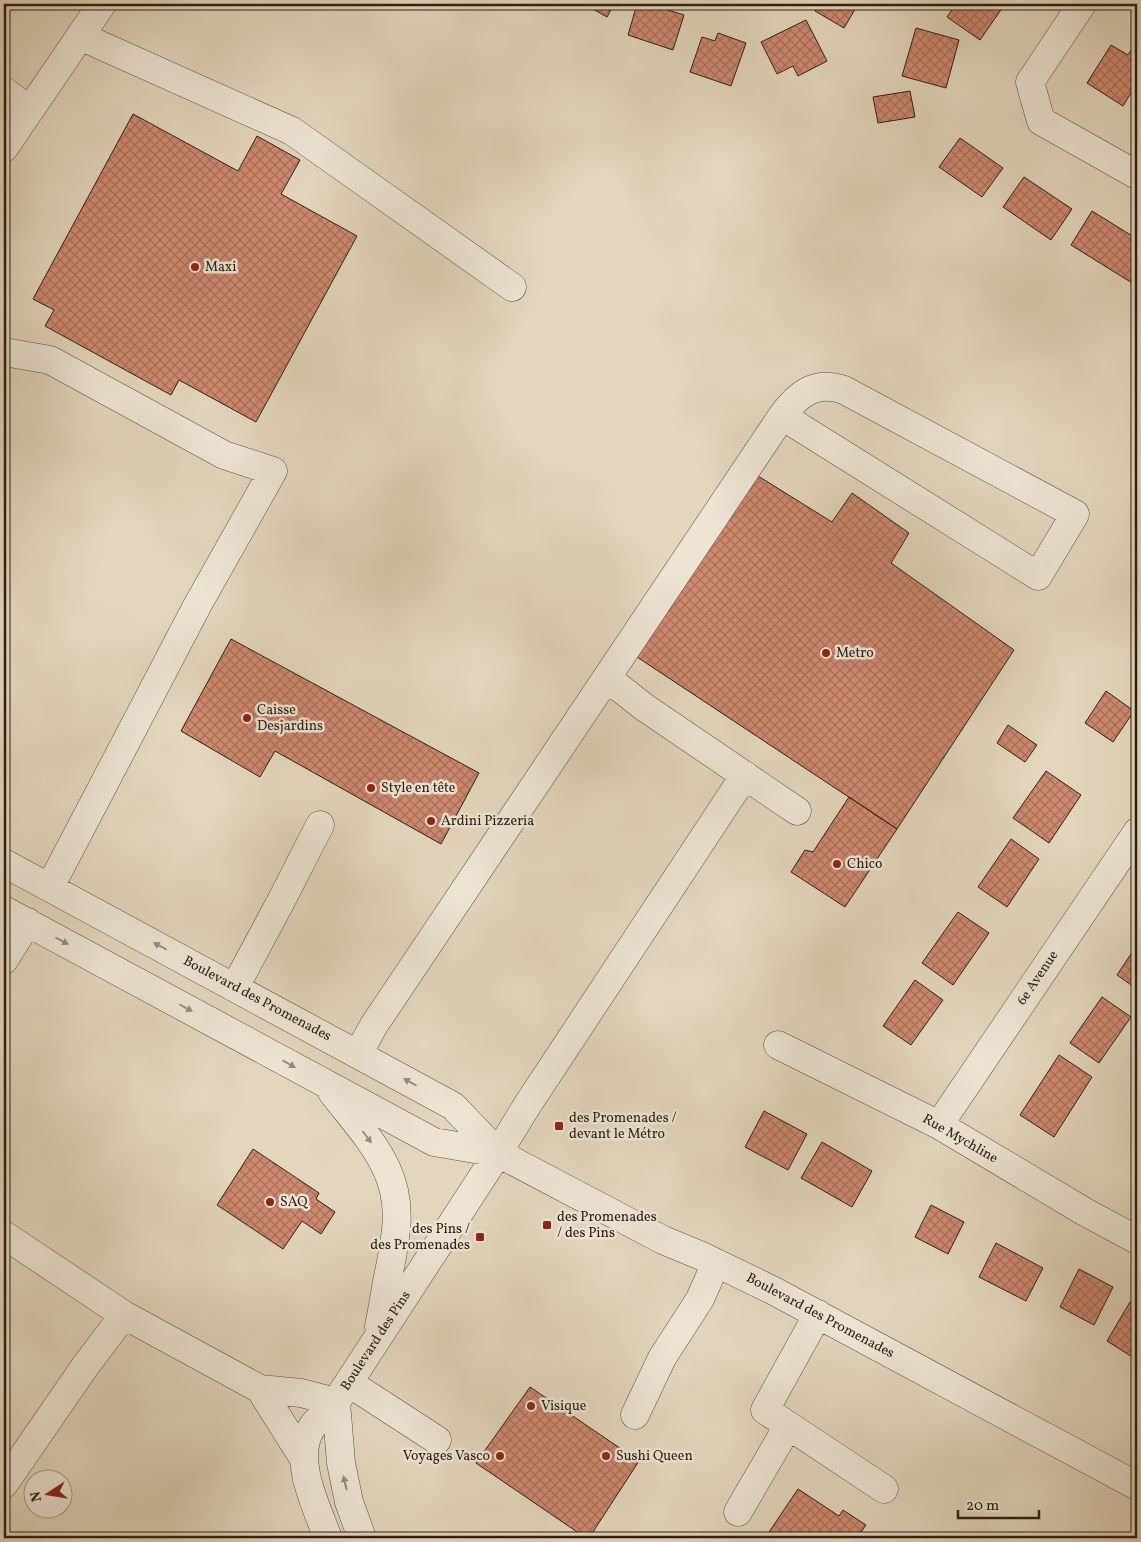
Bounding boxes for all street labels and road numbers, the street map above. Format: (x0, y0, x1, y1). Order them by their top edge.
street label: 6e Avenue (1013, 947, 1063, 1009)
street label: Boulevard des Promenades (180, 952, 334, 1046)
street label: Rue Mychline (919, 1110, 1002, 1168)
street label: Boulevard des Promenades (743, 1269, 897, 1363)
street label: Boulevard des Pins (337, 1287, 415, 1395)

